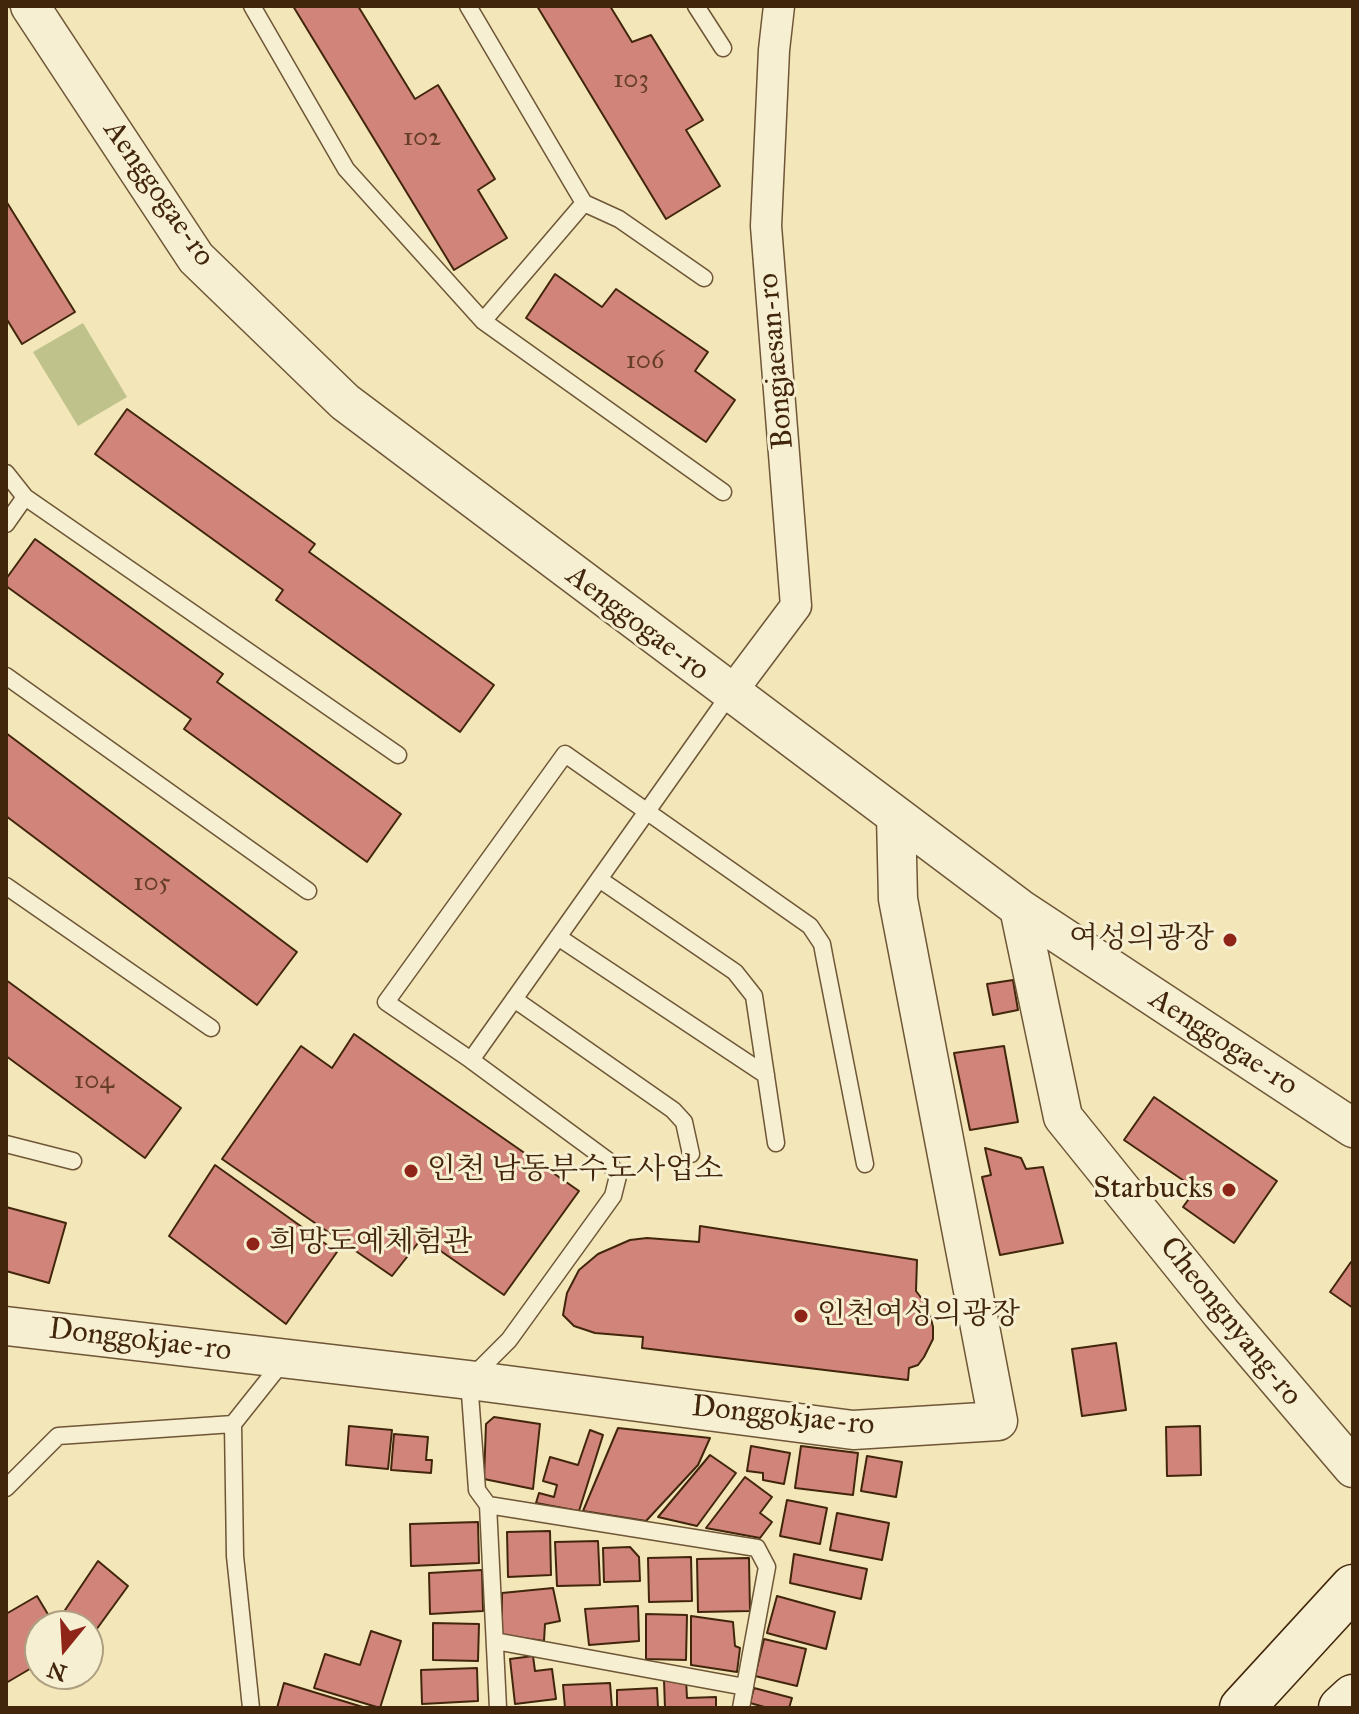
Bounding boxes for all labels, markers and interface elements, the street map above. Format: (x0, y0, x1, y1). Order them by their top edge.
house number: 103 (613, 65, 649, 97)
street label: Aenggogae-ro (95, 114, 221, 274)
house number: 102 (403, 123, 441, 155)
street label: Bongjaesan-ro (751, 272, 803, 450)
house number: 106 (626, 346, 664, 378)
street label: Aenggogae-ro (558, 558, 716, 690)
house number: 105 (133, 868, 171, 900)
place label: 여성의광장 (1069, 922, 1214, 958)
marker: 여성의광장 (1221, 931, 1239, 949)
street label: Aenggogae-ro (1142, 982, 1304, 1104)
house number: 104 (74, 1066, 114, 1098)
place label: 인천 남동부수도사업소 (427, 1153, 723, 1189)
marker: 인천 남동부수도사업소 (402, 1162, 420, 1180)
place label: Starbucks (1093, 1172, 1213, 1208)
marker: Starbucks (1220, 1181, 1238, 1199)
place label: 희망도예체험관 (269, 1226, 472, 1262)
street label: Cheongnyang-ro (1151, 1230, 1309, 1414)
marker: 희망도예체험관 (244, 1235, 262, 1253)
place label: 인천여성의광장 (817, 1298, 1020, 1334)
marker: 인천여성의광장 (792, 1307, 810, 1325)
street label: Donggokjae-ro (47, 1312, 233, 1370)
street label: Donggokjae-ro (690, 1390, 876, 1444)
north arrow (24, 1610, 104, 1690)
text: N (44, 1656, 70, 1687)

